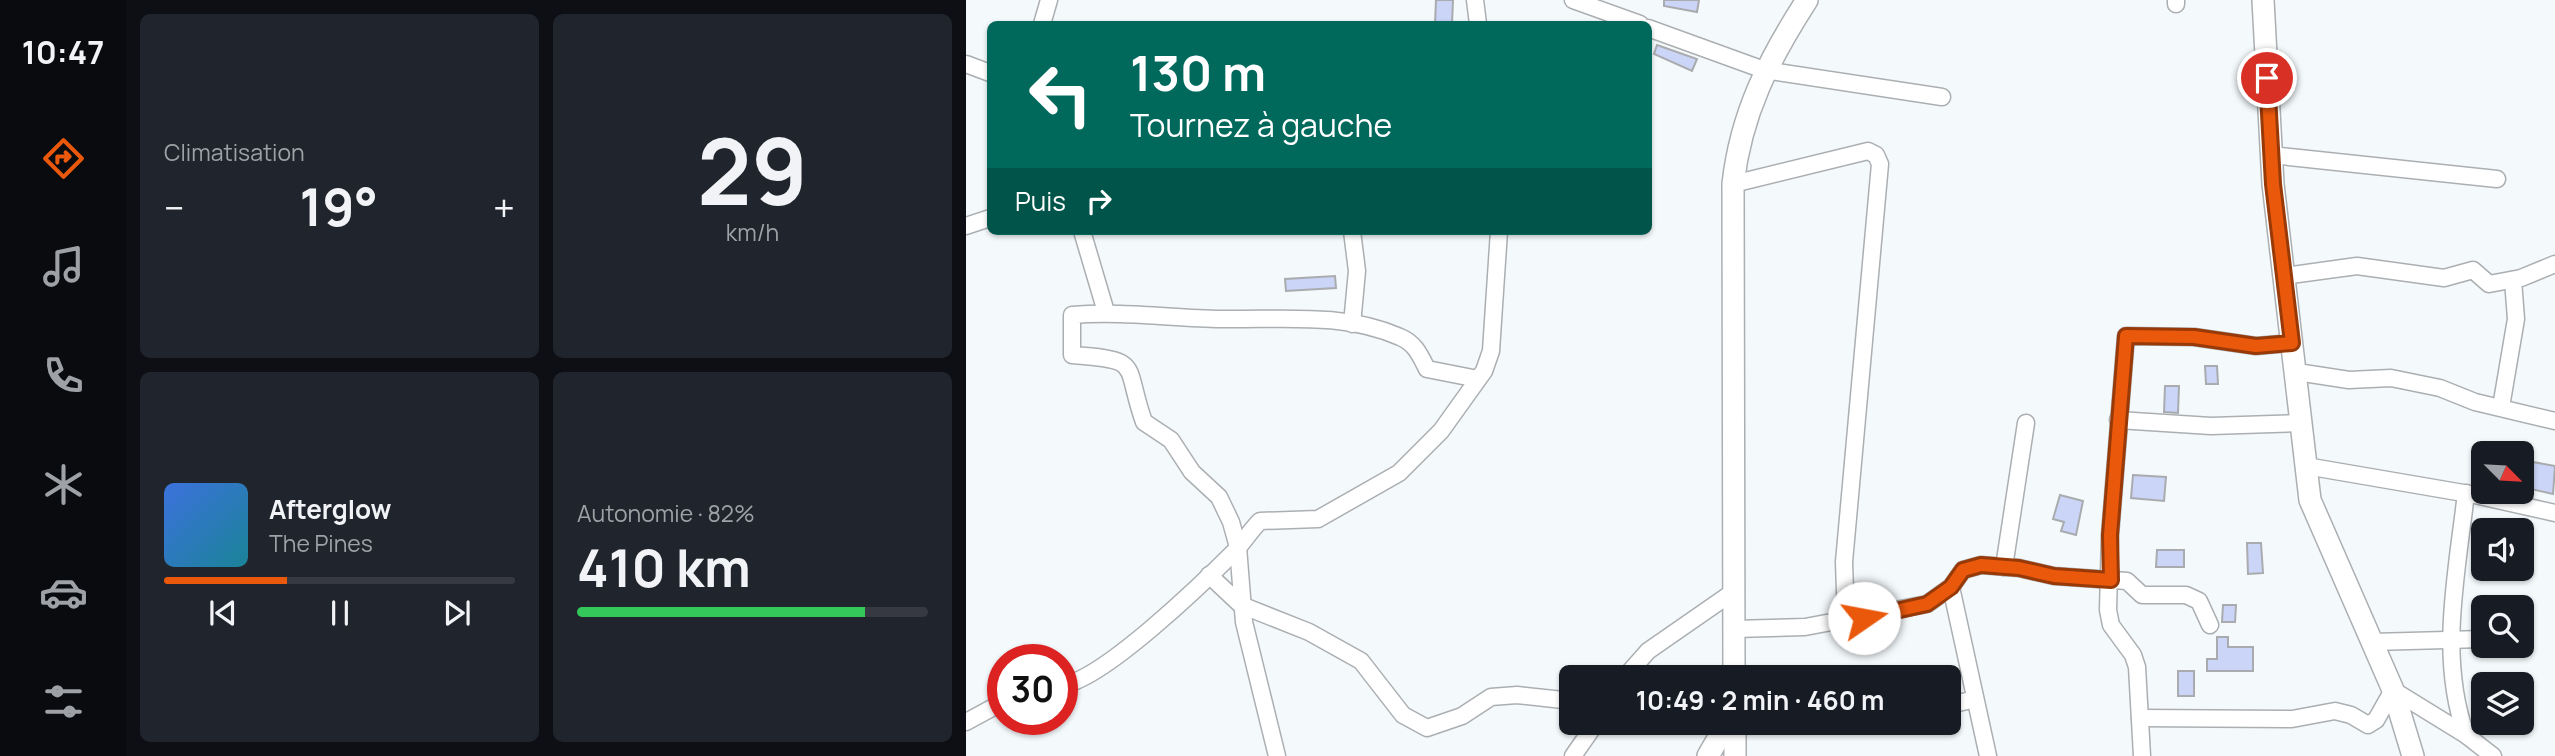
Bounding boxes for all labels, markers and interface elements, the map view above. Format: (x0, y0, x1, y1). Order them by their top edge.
text: 10:47 (22, 30, 104, 74)
text: 130 m (1130, 39, 1266, 106)
pin (2237, 48, 2297, 108)
icon: left (1015, 49, 1106, 140)
icon: arrive (2248, 59, 2286, 97)
text: Tournez à gauche (1130, 103, 1392, 147)
text: 29 (697, 108, 808, 232)
icon: directions (39, 134, 88, 183)
text: Climatisation (164, 136, 305, 168)
text: 19° (300, 171, 378, 242)
text: − (164, 181, 185, 233)
text: + (493, 181, 515, 233)
icon: right (1080, 182, 1118, 220)
text: Puis (1015, 183, 1066, 219)
text: km/h (726, 216, 779, 248)
icon: music (39, 242, 88, 291)
icon: phone (39, 351, 88, 400)
north arrow (2471, 441, 2534, 504)
map controls (2471, 441, 2534, 735)
icon: climate (39, 460, 88, 509)
text: Afterglow (269, 491, 391, 527)
text: Autonomie · 82% (577, 497, 755, 529)
button: sound (2471, 518, 2534, 581)
text: The Pines (269, 527, 373, 559)
text: 410 km (577, 532, 751, 603)
icon: car (39, 568, 88, 617)
position arrow (1827, 581, 1901, 655)
icon: previous (204, 594, 242, 632)
icon: pause (321, 594, 359, 632)
icon: next (438, 594, 476, 632)
button: search (2471, 595, 2534, 658)
speed limit sign: 30 (987, 644, 1078, 735)
button: layers (2471, 672, 2534, 735)
icon: filters (39, 677, 88, 726)
text: 10:49 · 2 min · 460 m (1636, 682, 1884, 718)

